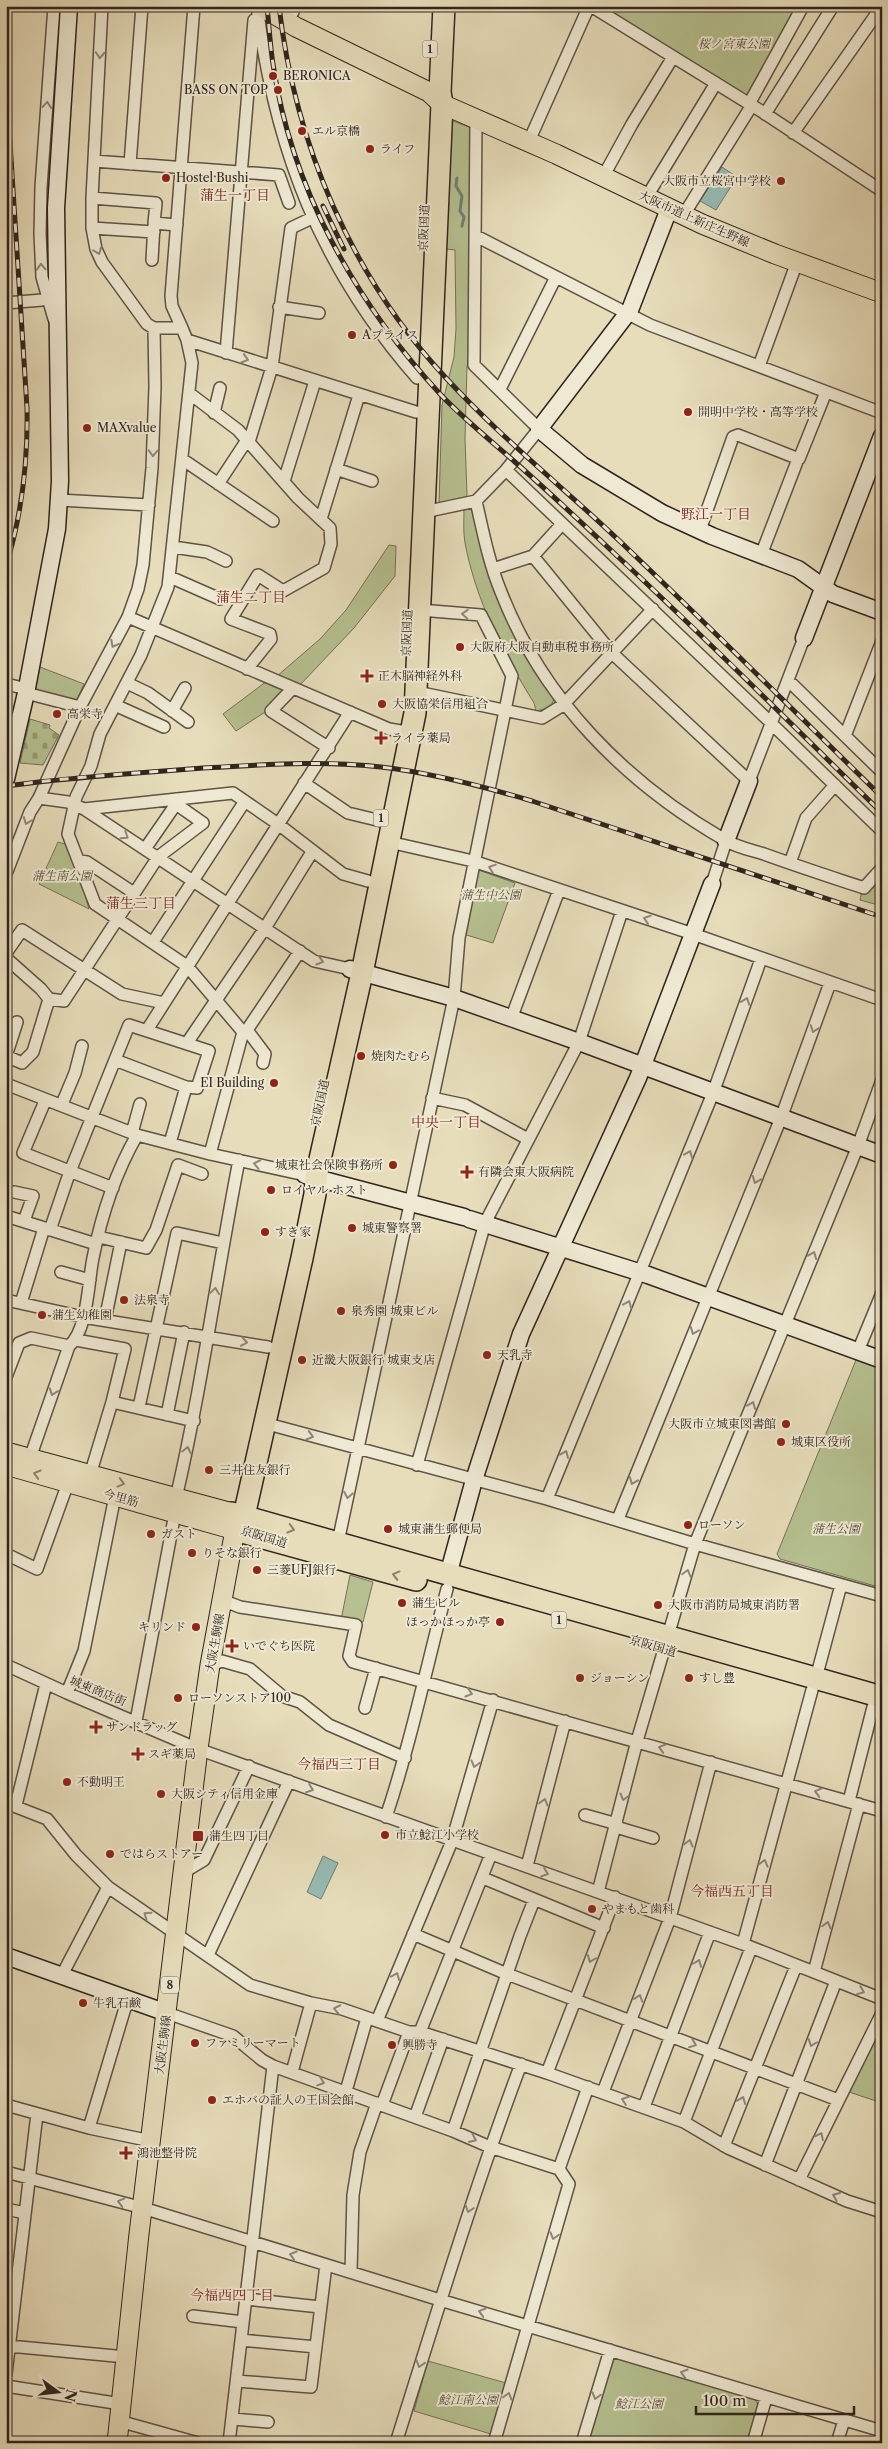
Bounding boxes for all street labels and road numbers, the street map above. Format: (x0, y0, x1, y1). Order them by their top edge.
road number: 1 (422, 41, 438, 58)
street label: 大阪市道上新庄生野線 (636, 187, 752, 250)
street label: 京阪国道 (415, 204, 432, 252)
street label: 京阪国道 (398, 609, 415, 657)
road number: 1 (374, 810, 388, 826)
street label: 京阪国道 (307, 1078, 332, 1128)
street label: 今里筋 (102, 1485, 141, 1510)
street label: 京阪国道 (239, 1522, 289, 1551)
street label: 大阪生駒線 (202, 1612, 227, 1674)
road number: 1 (552, 1612, 566, 1628)
street label: 京阪国道 (628, 1632, 678, 1659)
street label: 城東商店街 (68, 1672, 130, 1709)
road number: 8 (161, 1976, 179, 1994)
street label: 大阪生駒線 (151, 2014, 174, 2076)

